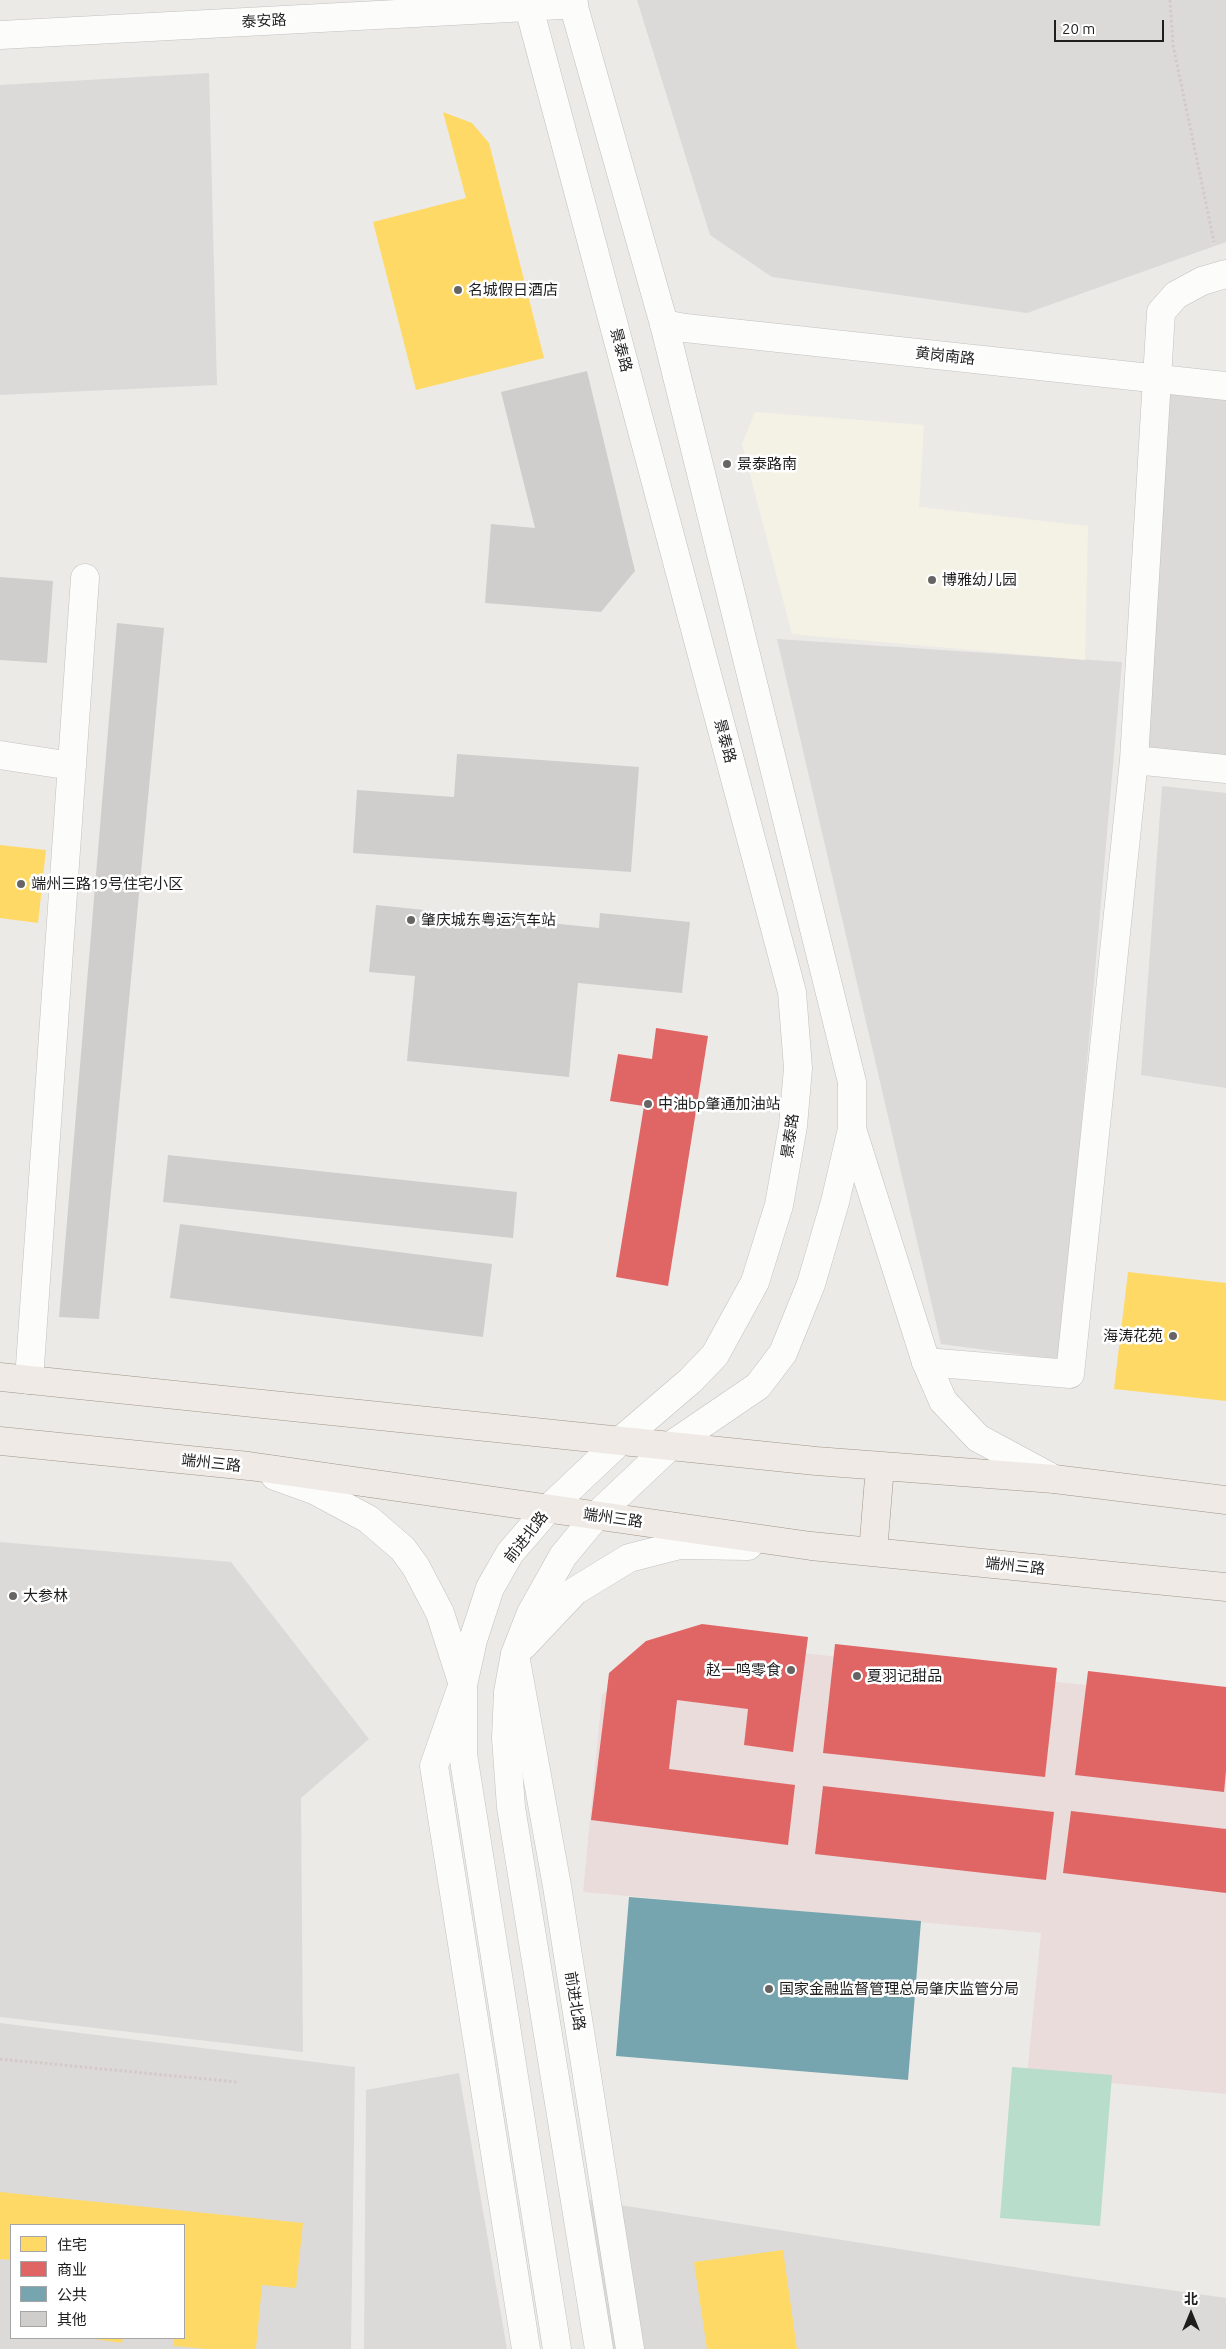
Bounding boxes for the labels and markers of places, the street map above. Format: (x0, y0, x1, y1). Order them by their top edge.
place label: 名城假日酒店 (468, 281, 558, 299)
marker: 名城假日酒店 (452, 284, 464, 296)
place label: 景泰路南 (737, 455, 797, 473)
marker: 景泰路南 (721, 458, 733, 470)
place label: 博雅幼儿园 (942, 571, 1017, 589)
marker: 博雅幼儿园 (926, 574, 938, 586)
place label: 端州三路19号住宅小区 (31, 875, 183, 893)
marker: 端州三路19号住宅小区 (15, 878, 27, 890)
place label: 肇庆城东粤运汽车站 (421, 911, 556, 929)
marker: 肇庆城东粤运汽车站 (405, 914, 417, 926)
place label: 中油bp肇通加油站 (658, 1095, 781, 1113)
marker: 中油bp肇通加油站 (642, 1098, 654, 1110)
place label: 海涛花苑 (1103, 1327, 1163, 1345)
marker: 海涛花苑 (1167, 1330, 1179, 1342)
place label: 大参林 (23, 1587, 68, 1605)
marker: 大参林 (7, 1590, 19, 1602)
place label: 赵一鸣零食 (706, 1661, 781, 1679)
marker: 赵一鸣零食 (785, 1664, 797, 1676)
place label: 夏羽记甜品 (867, 1667, 942, 1685)
marker: 夏羽记甜品 (851, 1670, 863, 1682)
place label: 国家金融监督管理总局肇庆监管分局 (779, 1980, 1019, 1998)
marker: 国家金融监督管理总局肇庆监管分局 (763, 1983, 775, 1995)

